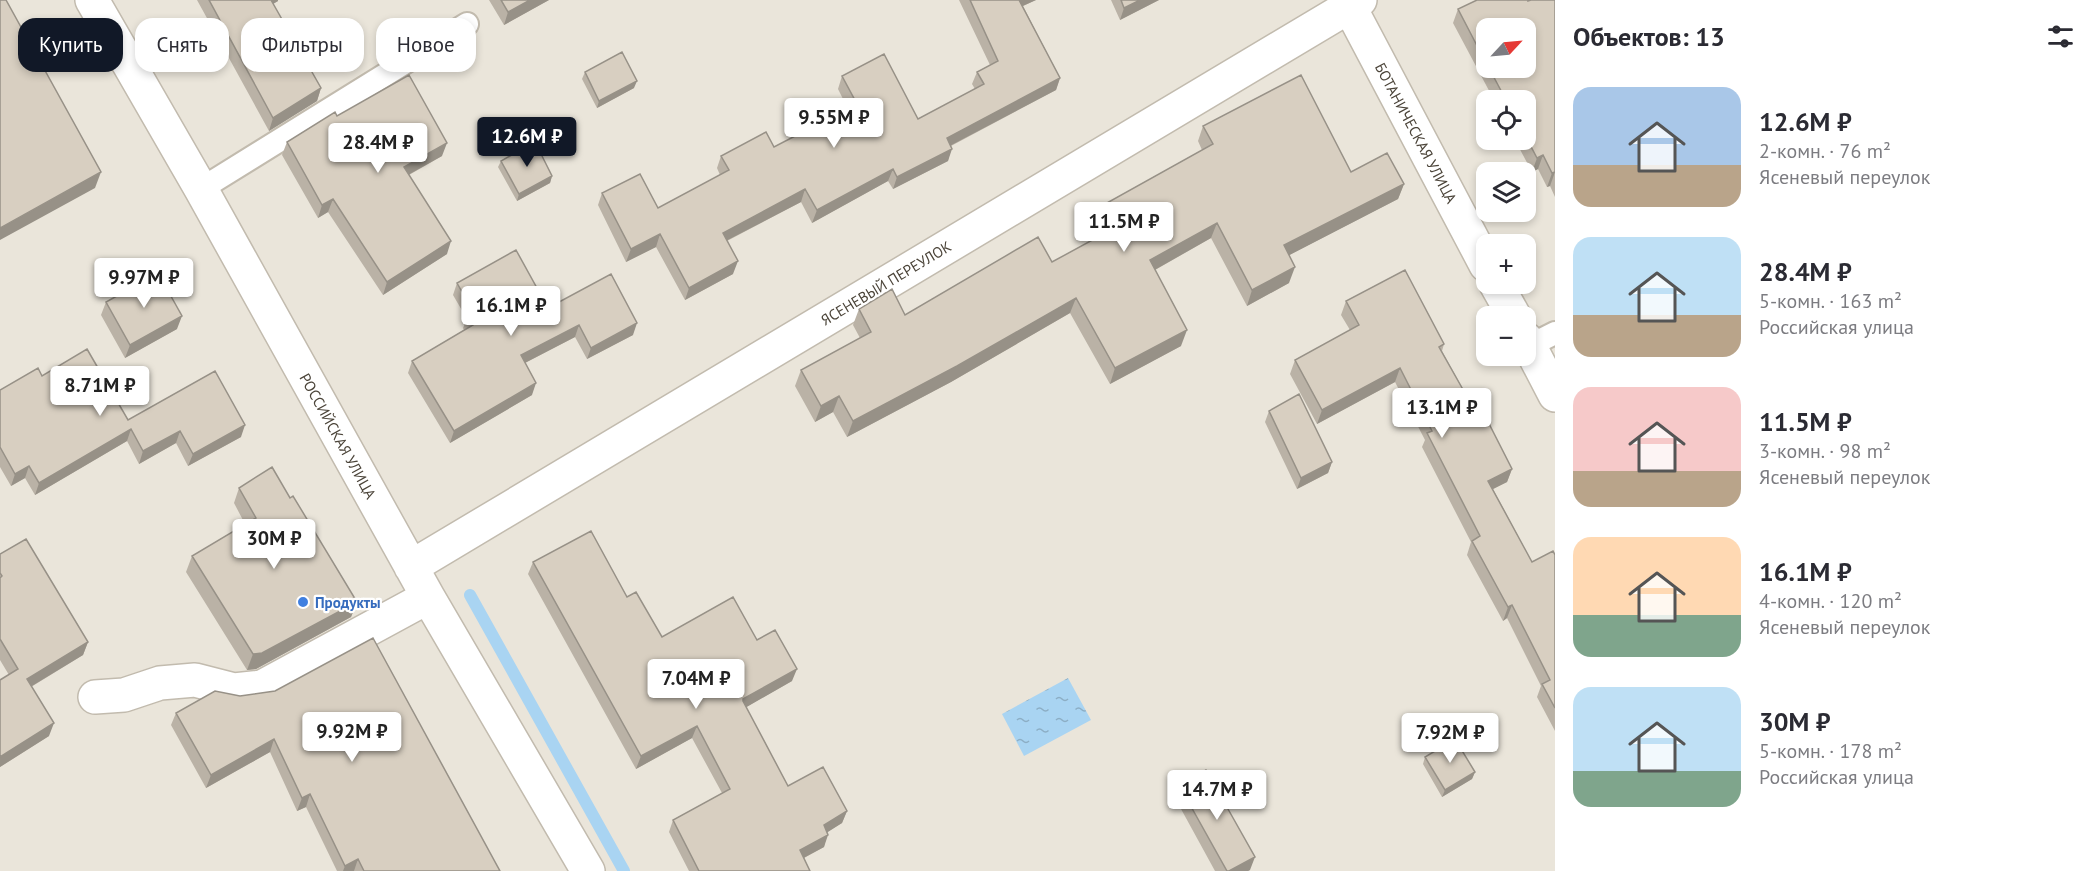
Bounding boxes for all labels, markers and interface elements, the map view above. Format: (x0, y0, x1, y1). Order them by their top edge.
chip: Купить (18, 18, 123, 72)
chip: Снять (135, 18, 229, 72)
chip: Фильтры (241, 18, 364, 72)
chip: Новое (376, 18, 476, 72)
north arrow (1476, 18, 1536, 78)
map controls (1476, 18, 1536, 366)
text: Объектов: 13 (1573, 20, 1725, 53)
icon: filters (2044, 20, 2077, 53)
street label: БОТАНИЧЕСКАЯ УЛИЦА (1371, 59, 1461, 207)
button: locate (1476, 90, 1536, 150)
pin: 9.55M ₽ (779, 98, 889, 149)
text: 9.55M ₽ (798, 104, 870, 130)
text: 12.6M ₽ (1759, 105, 1852, 138)
icon: home (1621, 111, 1693, 183)
pin: 12.6M ₽ (472, 117, 582, 168)
pin: 28.4M ₽ (323, 123, 433, 174)
text: 12.6M ₽ (491, 123, 563, 149)
text: 28.4M ₽ (342, 129, 414, 155)
text: 2-комн. · 76 m² (1759, 138, 1891, 164)
button: layers (1476, 162, 1536, 222)
text: Ясеневый переулок (1759, 164, 1930, 190)
pin: 11.5M ₽ (1069, 202, 1179, 253)
text: 11.5M ₽ (1088, 208, 1160, 234)
button: + (1476, 234, 1536, 294)
street label: ЯСЕНЕВЫЙ ПЕРЕУЛОК (817, 237, 955, 329)
text: 28.4M ₽ (1759, 255, 1852, 288)
pin: 9.97M ₽ (89, 258, 199, 309)
icon: home (1621, 261, 1693, 333)
text: 9.97M ₽ (108, 264, 180, 290)
pin: 16.1M ₽ (456, 286, 566, 337)
text: 5-комн. · 163 m² (1759, 288, 1902, 314)
text: 16.1M ₽ (475, 292, 547, 318)
button: − (1476, 306, 1536, 366)
text: Российская улица (1759, 314, 1914, 340)
pin: 8.71M ₽ (45, 366, 155, 417)
street label: РОССИЙСКАЯ УЛИЦА (296, 370, 381, 502)
text: 8.71M ₽ (64, 372, 136, 398)
pin: 13.1M ₽ (1387, 388, 1497, 439)
text: 13.1M ₽ (1406, 394, 1478, 420)
text: 11.5M ₽ (1759, 405, 1852, 438)
icon: home (1621, 411, 1693, 483)
text: 3-комн. · 98 m² (1759, 438, 1891, 464)
text: Ясеневый переулок (1759, 464, 1930, 490)
pin: 30M ₽ (232, 519, 316, 570)
text: 30M ₽ (246, 525, 302, 551)
text: 16.1M ₽ (1759, 555, 1852, 588)
icon: home (1621, 561, 1693, 633)
text: 4-комн. · 120 m² (1759, 588, 1902, 614)
place label: Продукты (315, 593, 381, 612)
marker: Продукты (296, 595, 310, 609)
text: Ясеневый переулок (1759, 614, 1930, 640)
pin: 7.04M ₽ (641, 659, 751, 710)
text: 7.04M ₽ (662, 665, 730, 691)
text: 30M ₽ (1759, 705, 1831, 738)
icon: home (1621, 711, 1693, 783)
pin: 9.92M ₽ (297, 712, 407, 763)
pin: 7.92M ₽ (1395, 713, 1505, 764)
text: 9.92M ₽ (316, 718, 388, 744)
text: 7.92M ₽ (1416, 719, 1484, 745)
text: 5-комн. · 178 m² (1759, 738, 1902, 764)
text: Российская улица (1759, 764, 1914, 790)
pin: 14.7M ₽ (1162, 770, 1272, 821)
text: 14.7M ₽ (1181, 776, 1253, 802)

